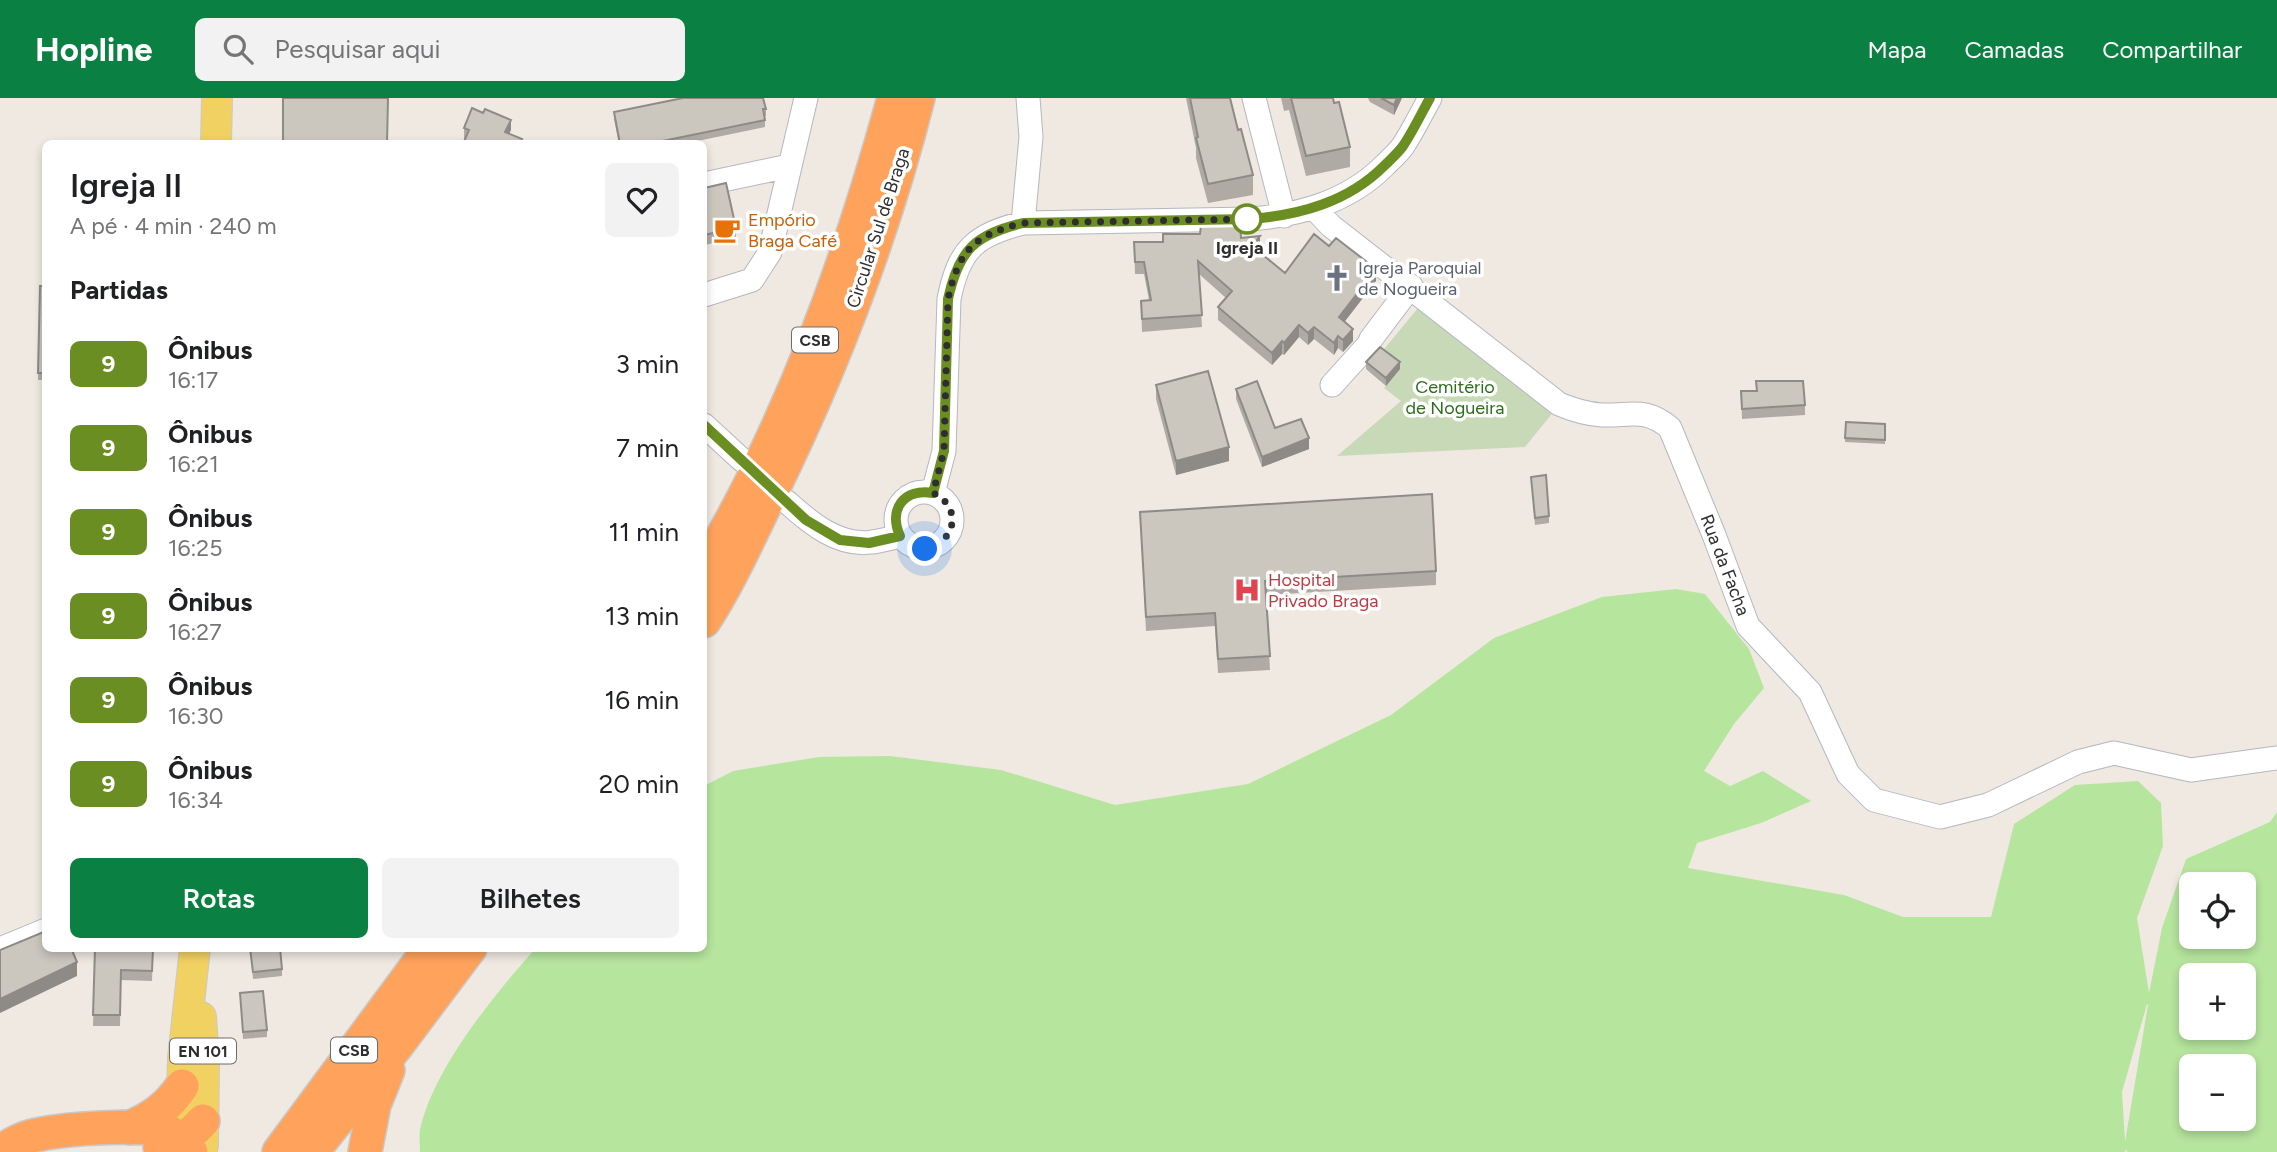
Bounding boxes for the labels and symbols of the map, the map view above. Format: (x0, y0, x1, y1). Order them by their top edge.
street label: Circular Sul de Braga (842, 145, 914, 311)
marker: Igreja II (1232, 204, 1262, 234)
place label: Empório Braga Café (748, 209, 837, 252)
cafe icon: Empório Braga Café (712, 215, 742, 245)
place label: Igreja II (1216, 237, 1278, 259)
place label: Igreja Paroquial de Nogueira (1358, 257, 1482, 300)
church icon: Igreja Paroquial de Nogueira (1322, 263, 1352, 293)
road number: CSB (792, 328, 838, 352)
park label: Cemitério de Nogueira (1405, 376, 1505, 419)
street label: Rua da Facha (1696, 511, 1754, 619)
your location (907, 531, 942, 566)
place label: Hospital Privado Braga (1268, 569, 1378, 612)
hospital icon: Hospital Privado Braga (1232, 575, 1262, 605)
road number: EN 101 (170, 1038, 236, 1063)
road number: CSB (331, 1038, 377, 1062)

